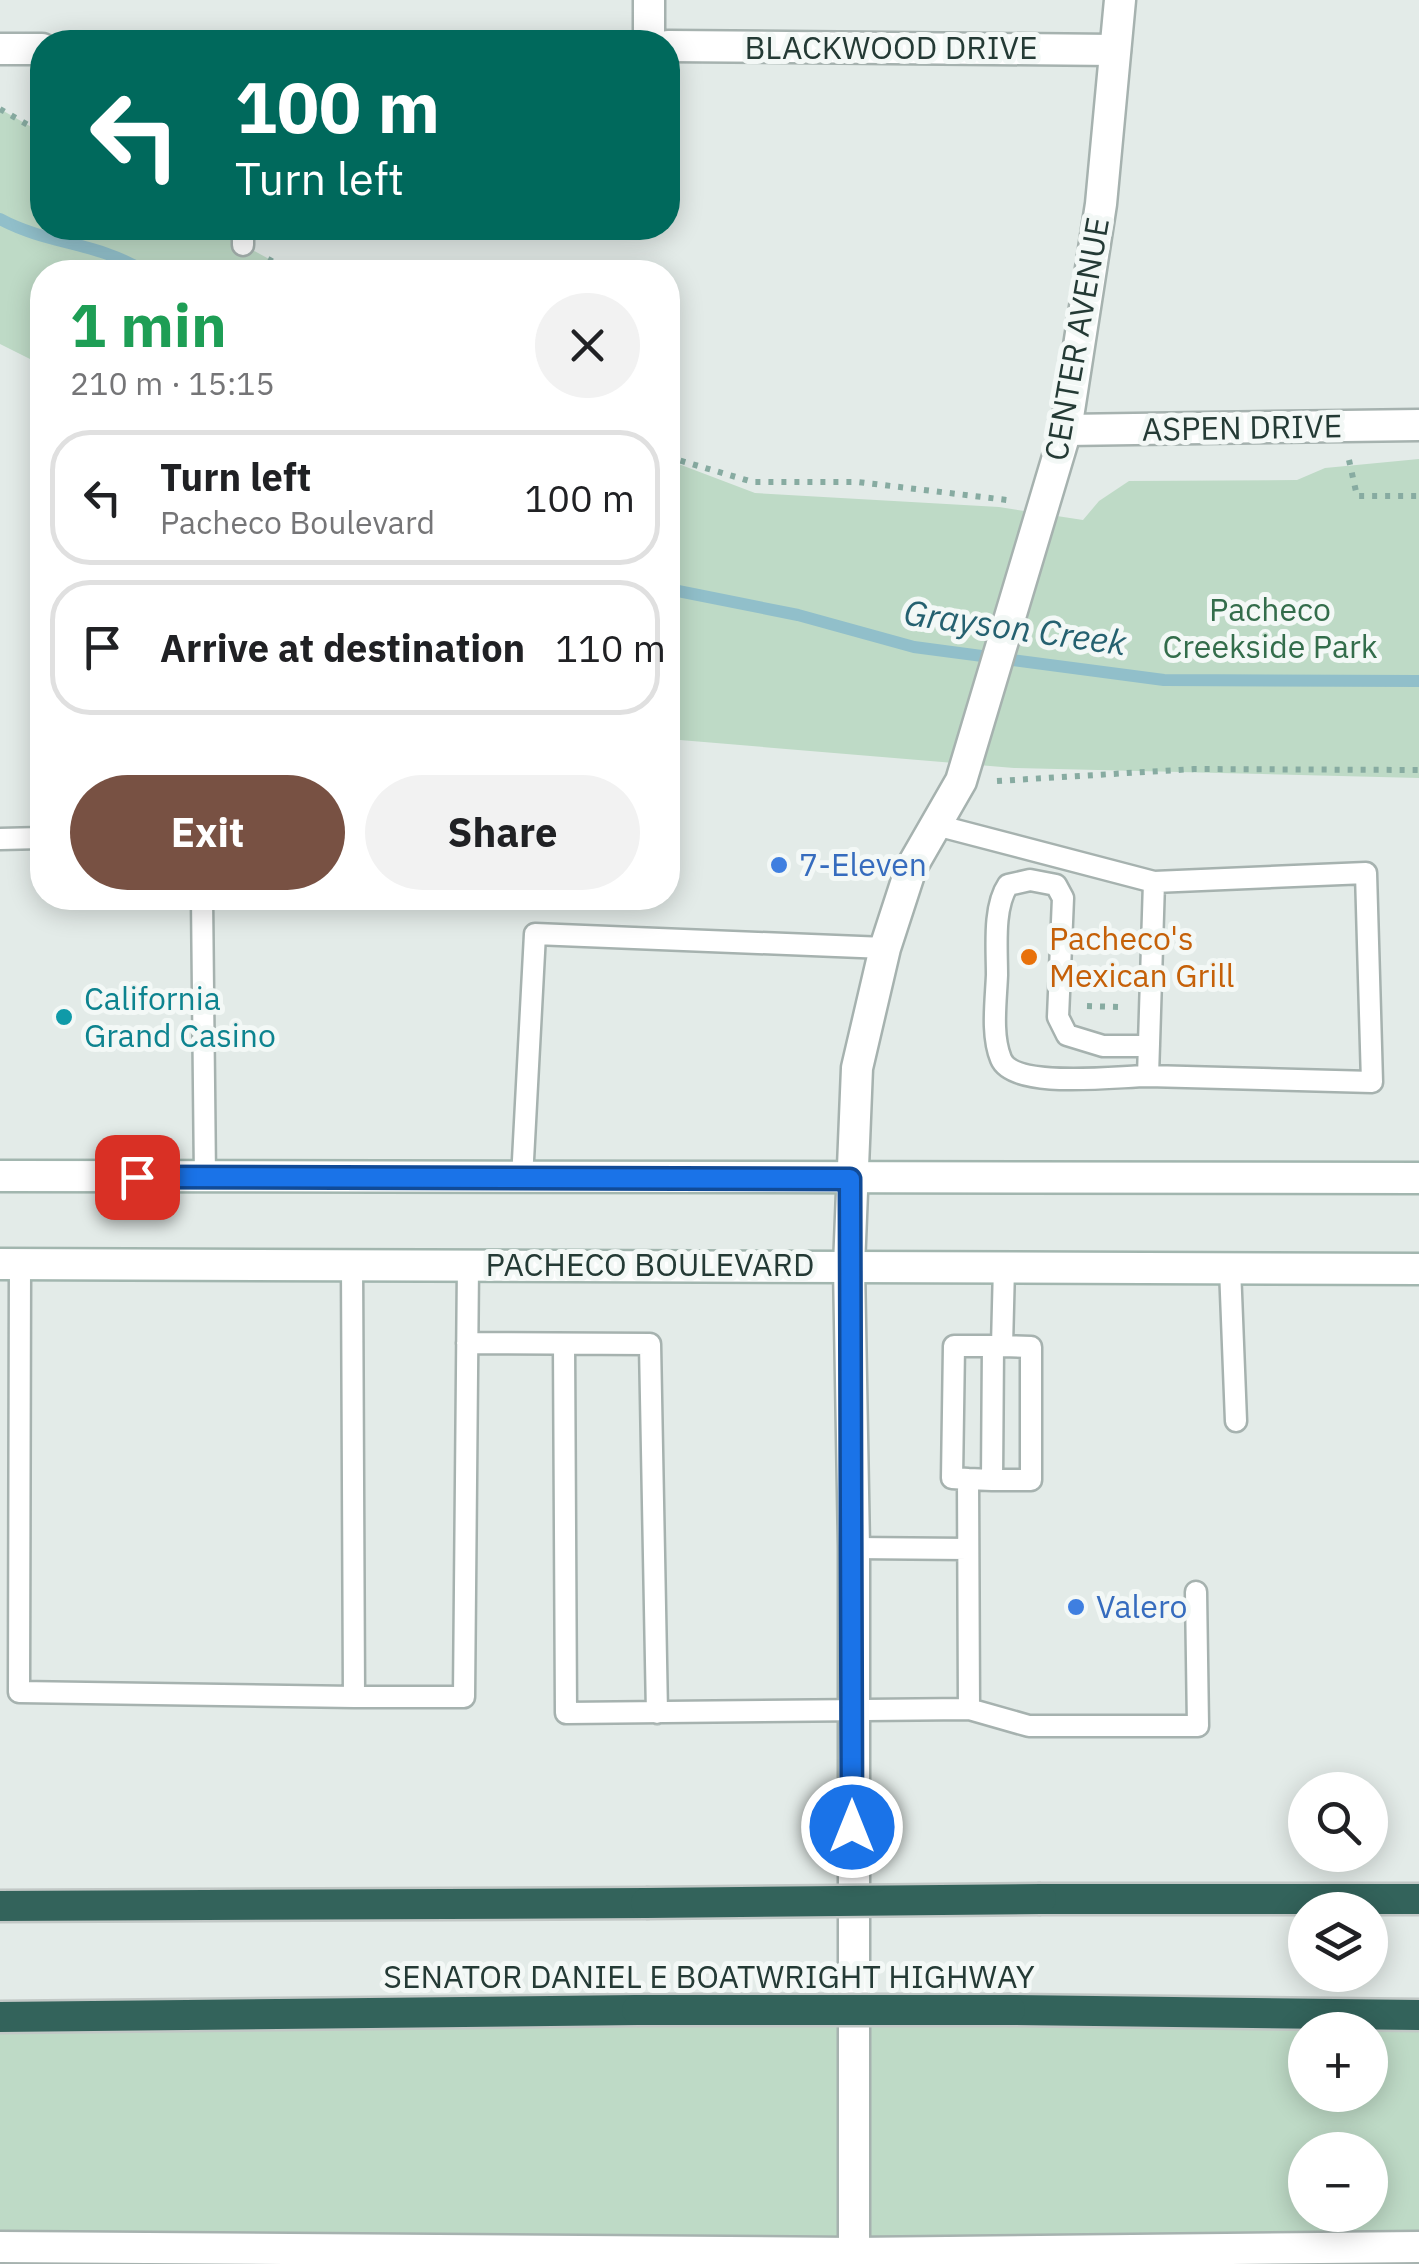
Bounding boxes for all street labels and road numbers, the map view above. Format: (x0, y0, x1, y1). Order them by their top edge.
street label: BLACKWOOD DRIVE (744, 26, 1038, 68)
street label: CENTER AVENUE (1034, 214, 1118, 464)
street label: ASPEN DRIVE (1142, 404, 1342, 450)
street label: PACHECO BOULEVARD (485, 1243, 815, 1285)
street label: SENATOR DANIEL E BOATWRIGHT HIGHWAY (383, 1955, 1035, 1997)

